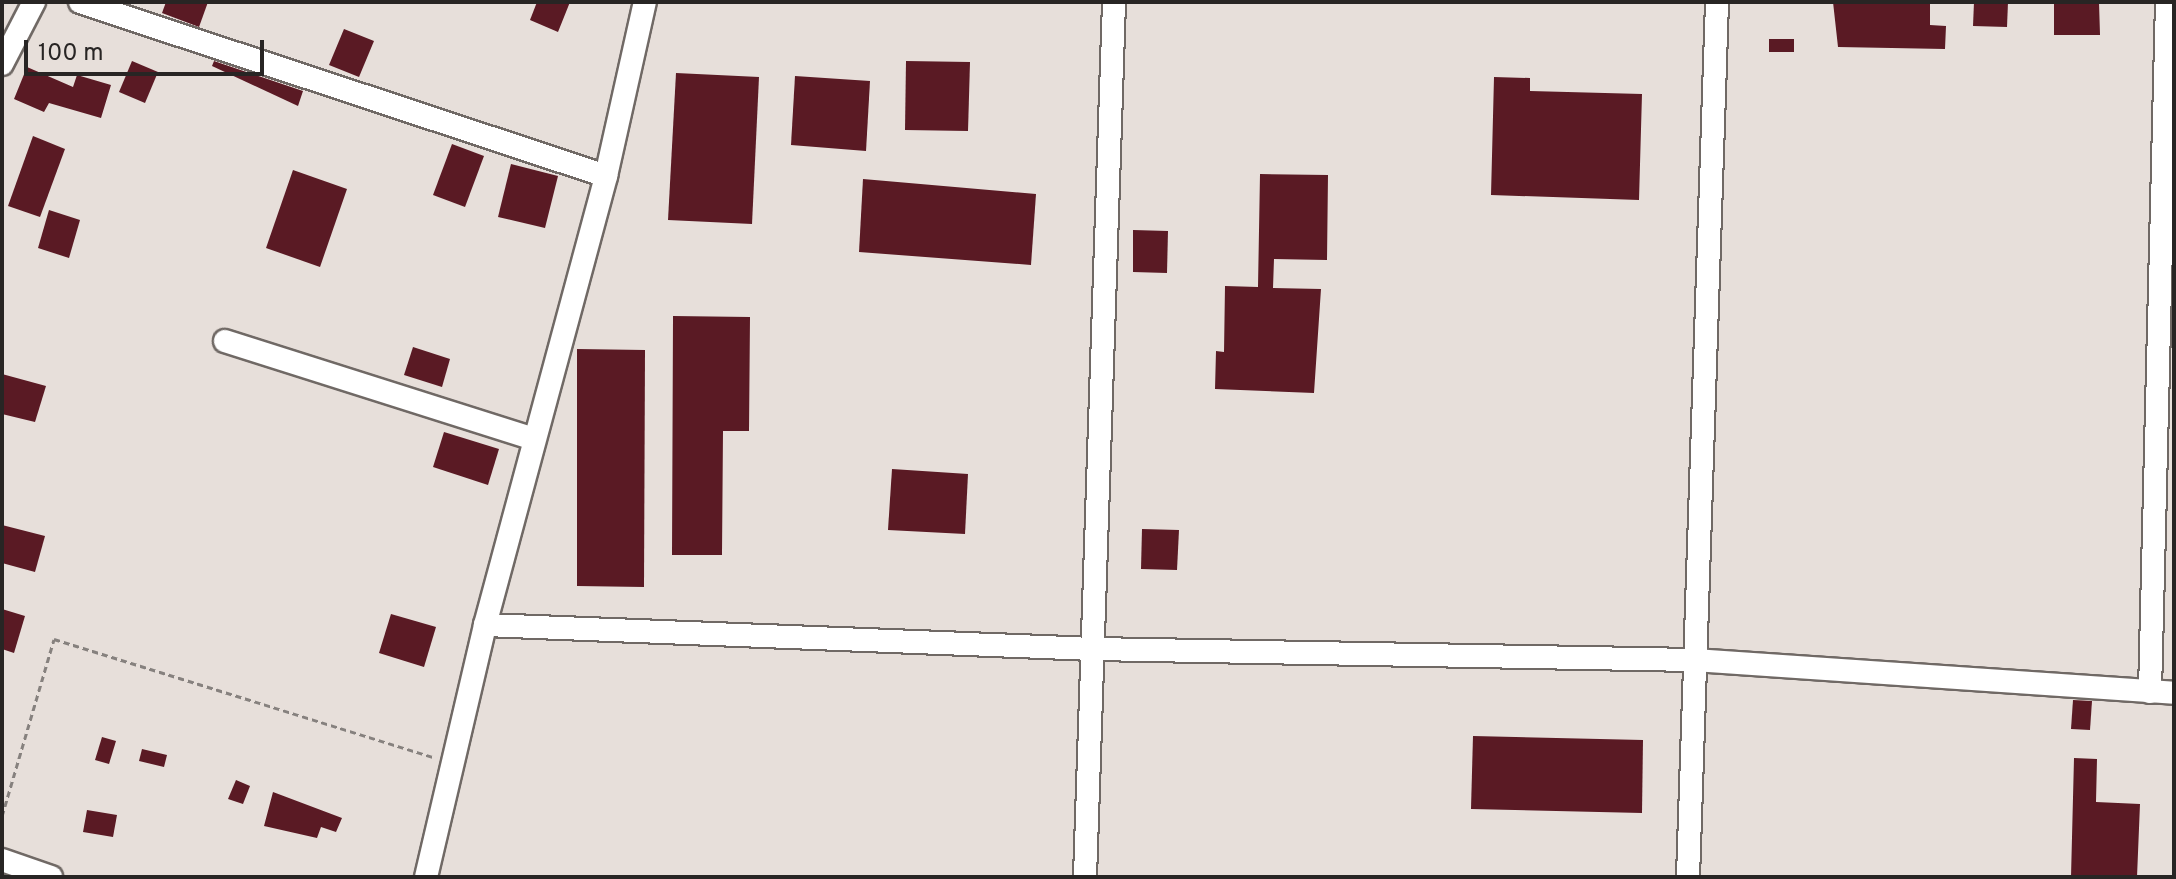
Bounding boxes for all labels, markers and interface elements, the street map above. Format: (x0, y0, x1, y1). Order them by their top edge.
scale bar (28, 24, 268, 74)
text: 100 m (38, 39, 104, 69)

